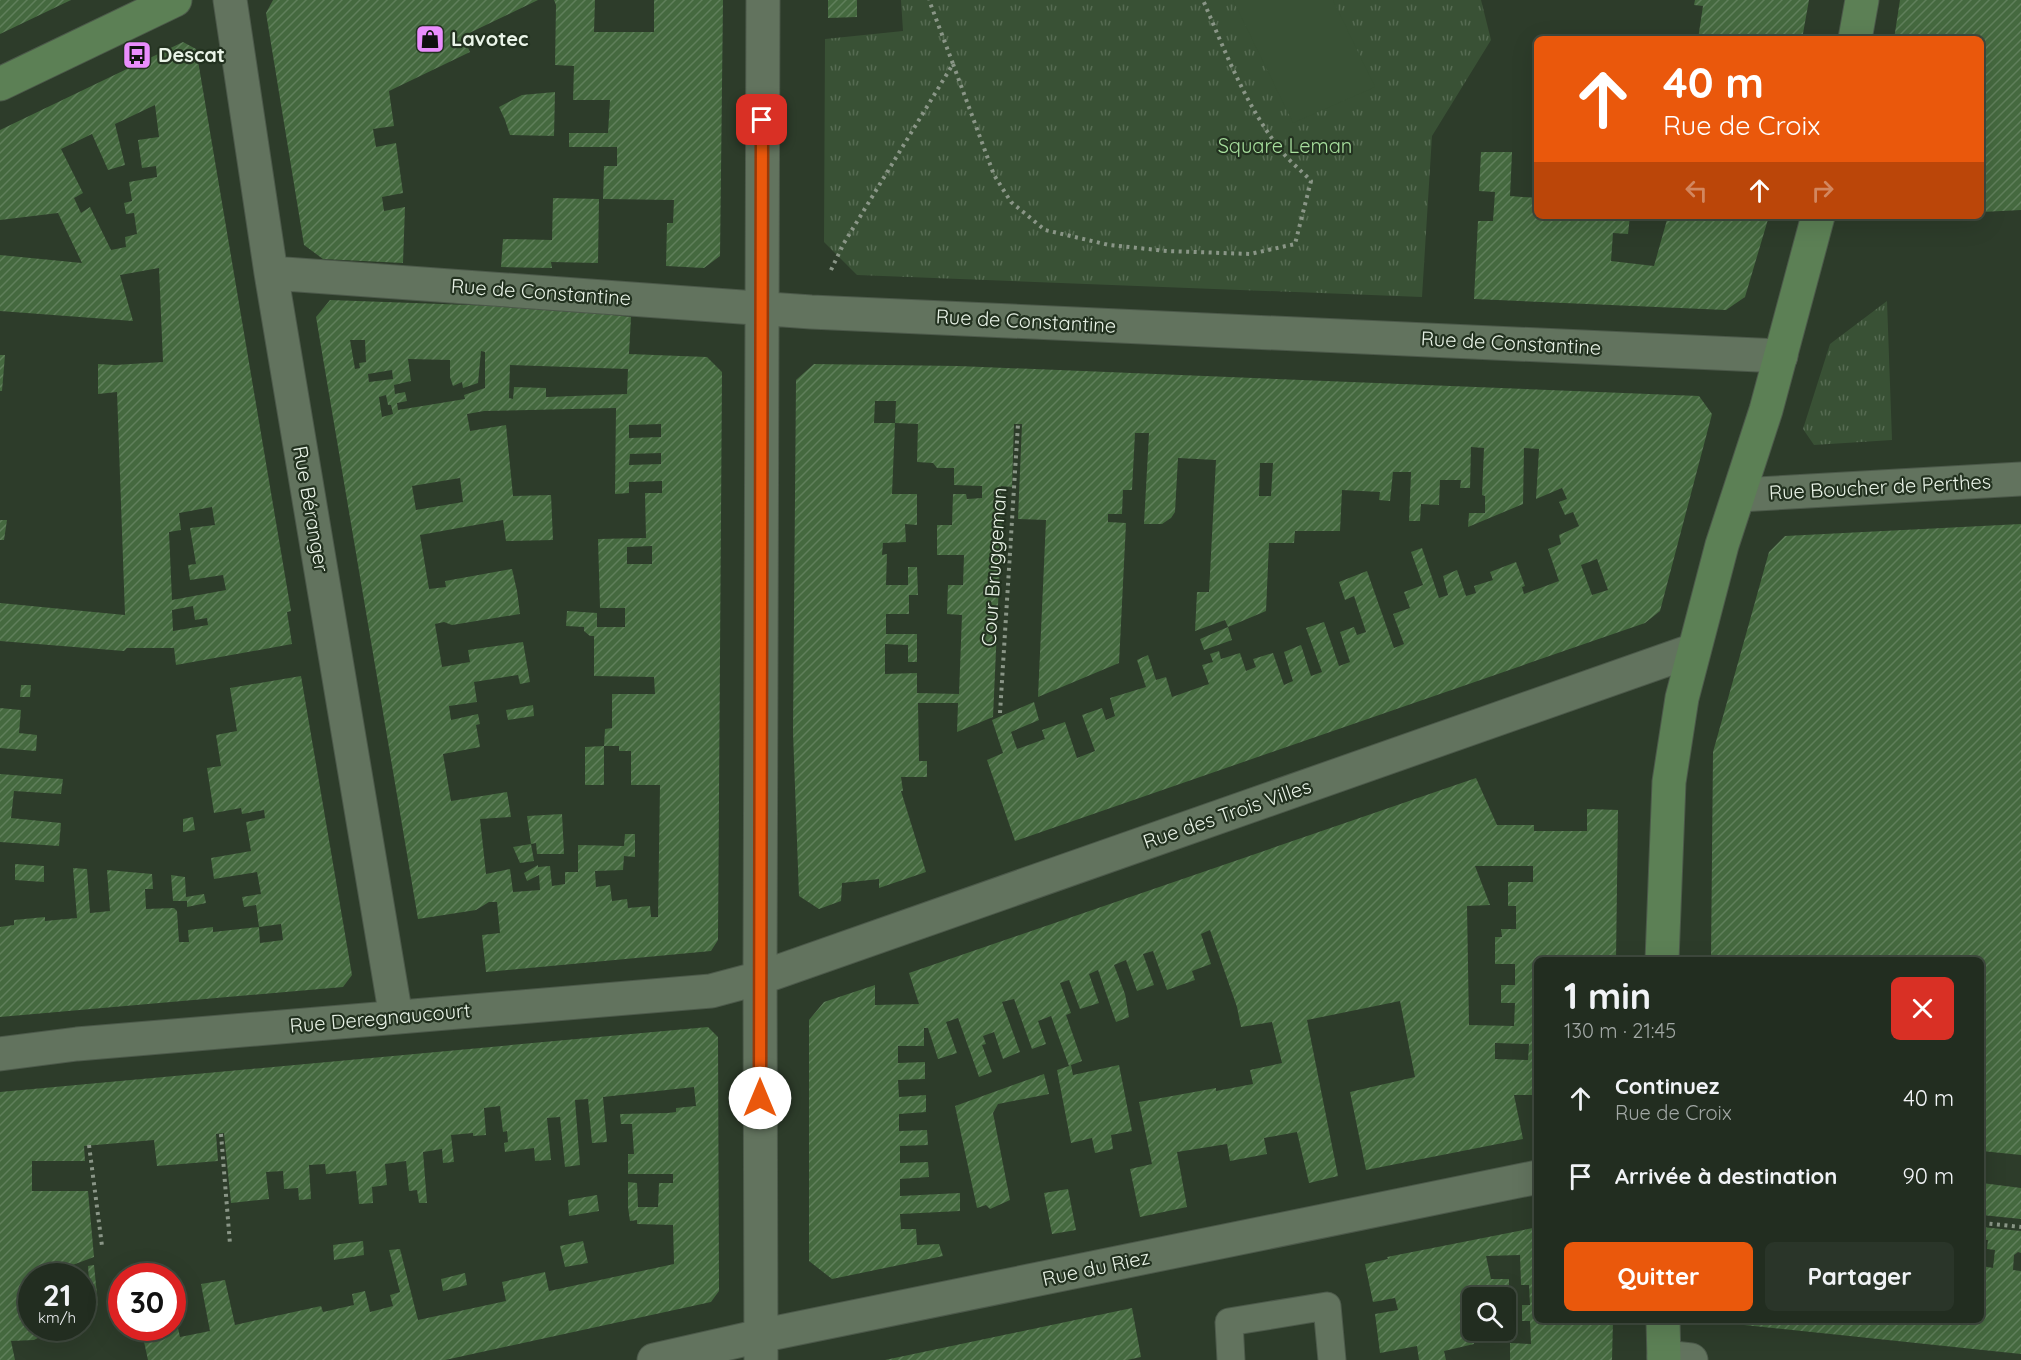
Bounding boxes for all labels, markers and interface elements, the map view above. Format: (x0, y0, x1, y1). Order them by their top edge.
shop icon: Lavotec (414, 23, 446, 55)
place label: Lavotec (451, 26, 528, 51)
bus stop icon: Descat (121, 39, 153, 71)
place label: Descat (158, 42, 225, 67)
text: 40 m (1663, 56, 1764, 109)
icon: ahead (1564, 60, 1642, 138)
pin (736, 94, 787, 145)
icon: arrive (745, 103, 778, 136)
text: Rue de Croix (1663, 108, 1820, 142)
park label: Square Leman (1218, 133, 1352, 158)
icon: left (1680, 174, 1713, 207)
icon: ahead (1743, 174, 1776, 207)
icon: right (1806, 174, 1839, 207)
street label: Rue de Constantine (450, 273, 632, 310)
street label: Rue de Constantine (935, 303, 1117, 338)
street label: Rue de Constantine (1420, 325, 1602, 360)
street label: Rue Béranger (288, 444, 335, 574)
street label: Rue Boucher de Perthes (1768, 468, 1992, 505)
street label: Cour Bruggeman (975, 487, 1012, 647)
street label: Rue des Trois Villes (1139, 773, 1314, 854)
text: 1 min (1564, 973, 1651, 1018)
button: close (1891, 977, 1954, 1040)
street label: Rue Deregnaucourt (289, 997, 472, 1038)
text: 130 m · 21:45 (1564, 1018, 1676, 1043)
position arrow (728, 1066, 792, 1130)
text: Continuez (1615, 1072, 1719, 1100)
icon: ahead (1564, 1082, 1597, 1115)
text: 40 m (1903, 1084, 1954, 1112)
text: Rue de Croix (1615, 1100, 1732, 1125)
icon: arrive (1564, 1160, 1597, 1193)
text: Arrivée à destination (1615, 1162, 1837, 1190)
text: 90 m (1903, 1162, 1954, 1190)
button: Quitter (1564, 1242, 1753, 1311)
button: Partager (1765, 1242, 1954, 1311)
street label: Rue du Riez (1040, 1244, 1152, 1291)
speed limit sign: 30 (108, 1263, 186, 1341)
text: 21 (43, 1276, 71, 1314)
map controls (1462, 1287, 1516, 1341)
button: search (1462, 1287, 1516, 1341)
text: km/h (38, 1308, 76, 1327)

